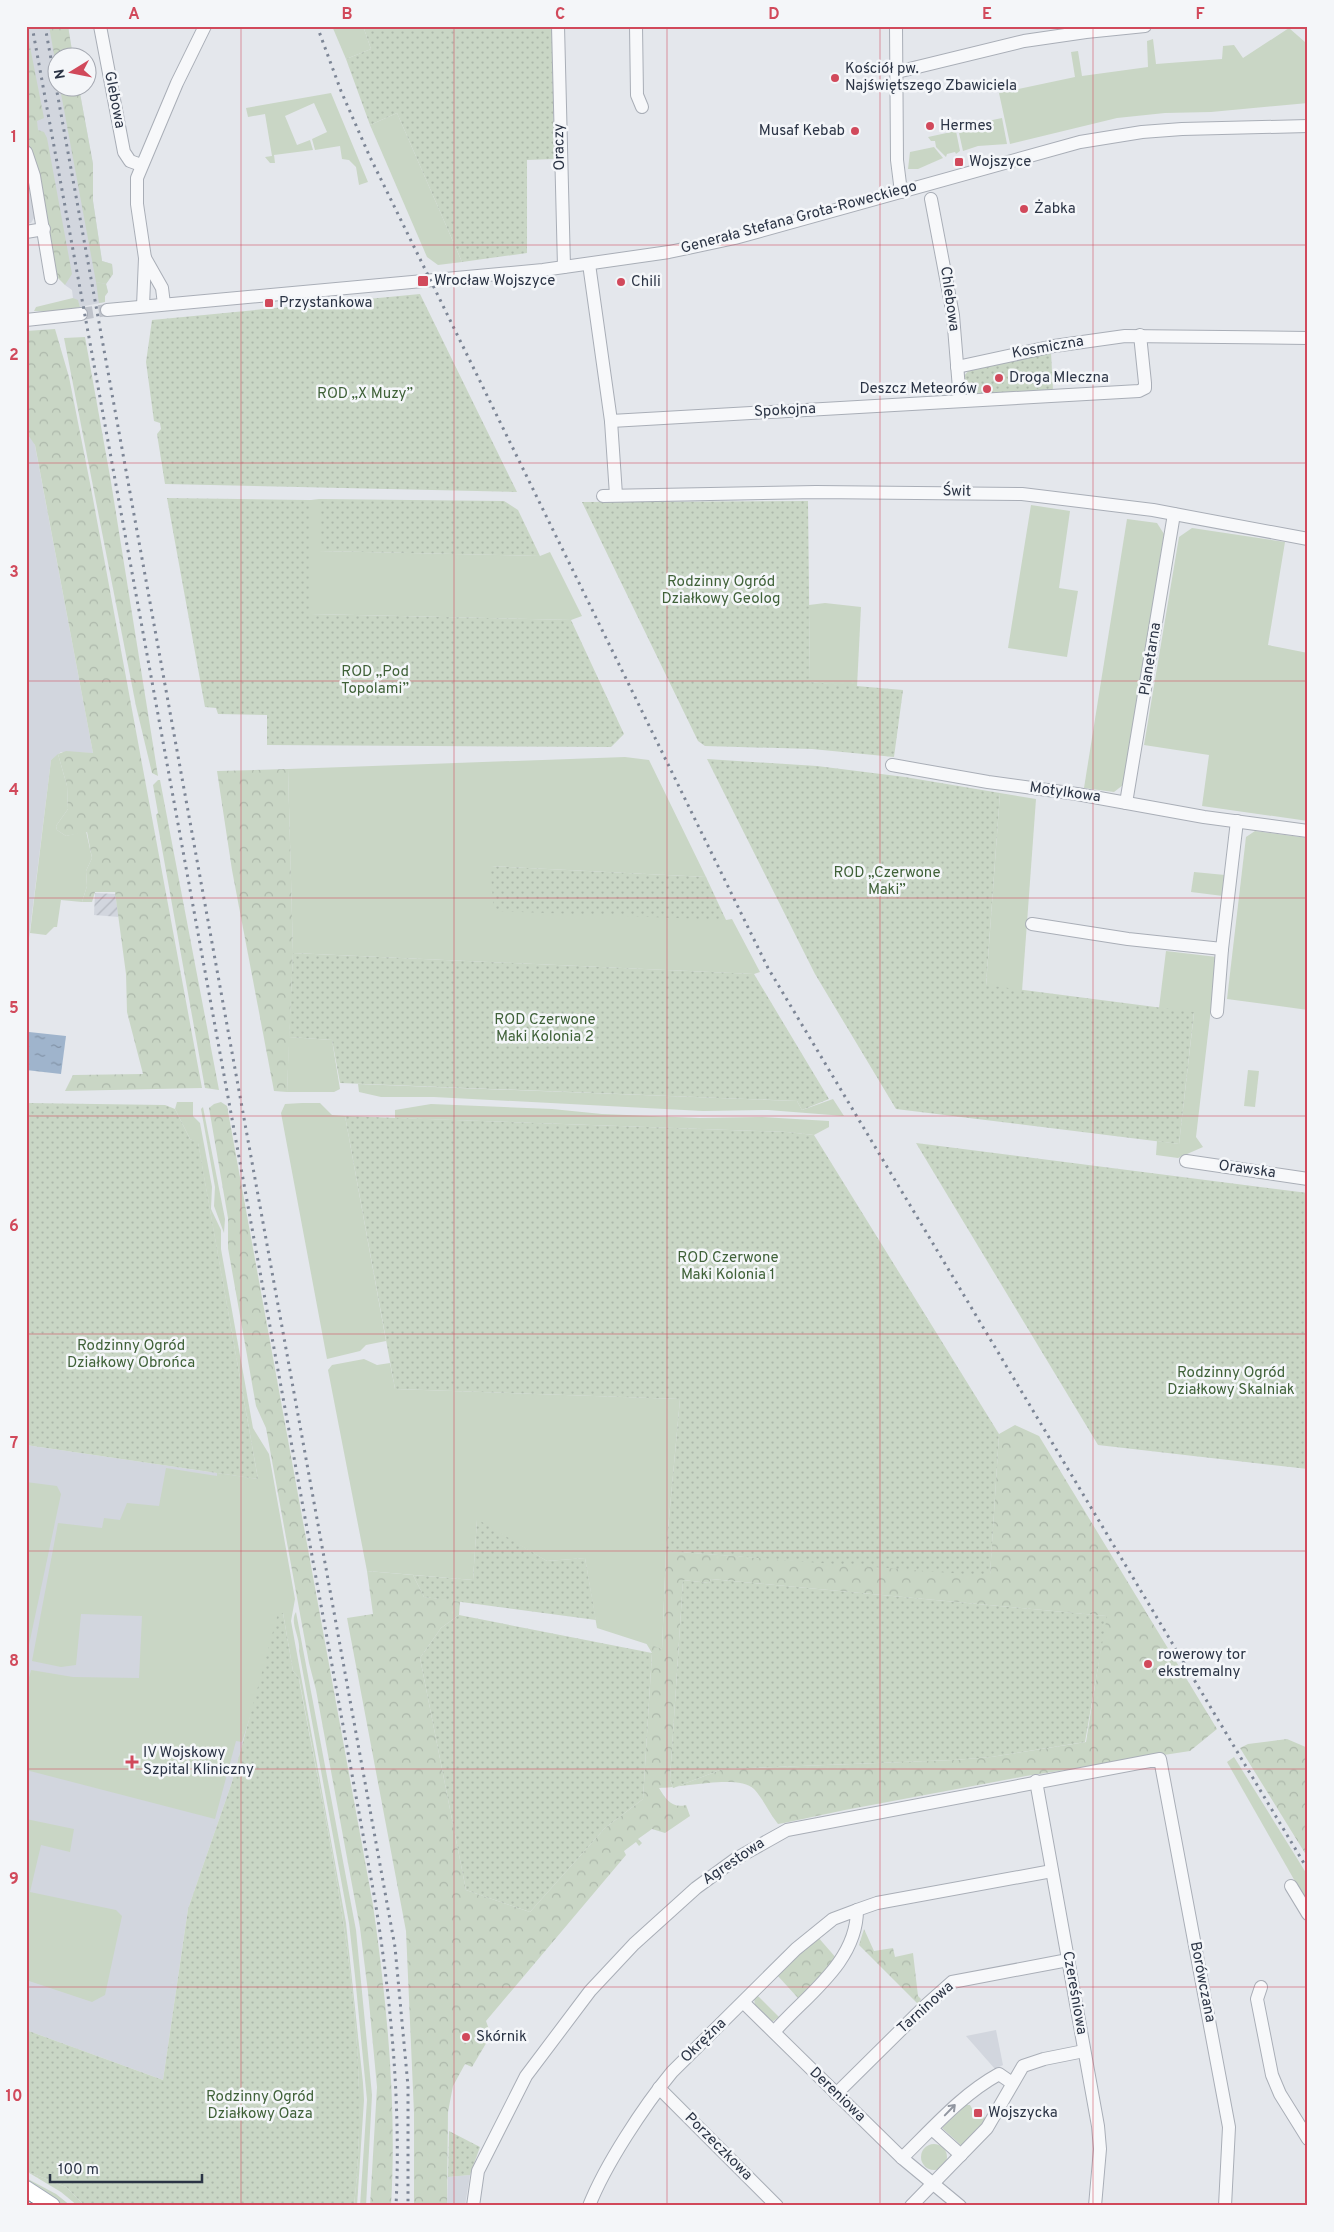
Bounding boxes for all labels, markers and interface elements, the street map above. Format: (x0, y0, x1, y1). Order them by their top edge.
text: A (128, 5, 140, 25)
text: B (341, 5, 353, 25)
text: C (555, 5, 565, 25)
text: D (768, 5, 780, 25)
text: E (982, 5, 992, 25)
text: F (1195, 5, 1205, 25)
north arrow (48, 48, 98, 98)
place label: Kościół pw. Najświętszego Zbawiciela (845, 60, 1017, 96)
text: N (51, 68, 70, 80)
street label: Glebowa (99, 70, 129, 130)
marker: Kościół pw. Najświętszego Zbawiciela (829, 72, 841, 84)
place label: Hermes (940, 117, 992, 136)
marker: Hermes (924, 120, 936, 132)
place label: Musaf Kebab (759, 122, 845, 141)
street label: Oraczy (550, 123, 570, 171)
marker: Musaf Kebab (849, 125, 861, 137)
text: 1 (11, 128, 17, 148)
place label: Wojszyce (969, 153, 1031, 172)
marker: Wojszyce (953, 156, 965, 168)
street label: Generała Stefana Grota-Roweckiego (679, 177, 919, 259)
place label: Żabka (1034, 199, 1076, 219)
marker: Żabka (1018, 203, 1030, 215)
street label: Chlebowa (935, 265, 963, 333)
place label: Wrocław Wojszyce (434, 272, 555, 291)
place label: Chili (631, 273, 661, 292)
marker: Wrocław Wojszyce (416, 274, 430, 288)
marker: Chili (615, 276, 627, 288)
place label: Przystankowa (279, 294, 372, 313)
marker: Przystankowa (263, 297, 275, 309)
street label: Kosmiczna (1011, 332, 1085, 364)
text: 2 (9, 346, 19, 366)
place label: Droga Mleczna (1009, 369, 1109, 388)
marker: Droga Mleczna (993, 372, 1005, 384)
place label: Deszcz Meteorów (860, 380, 977, 399)
marker: Deszcz Meteorów (981, 383, 993, 395)
park label: ROD „X Muzy” (317, 385, 413, 404)
street label: Spokojna (753, 400, 817, 422)
street label: Świt (943, 480, 972, 502)
text: 3 (9, 563, 19, 583)
park label: Rodzinny Ogród Działkowy Geolog (661, 573, 781, 609)
street label: Planetarna (1136, 621, 1166, 697)
park label: ROD „Pod Topolami” (341, 663, 409, 699)
street label: Motylkowa (1028, 779, 1102, 807)
text: 4 (9, 781, 19, 801)
park label: ROD „Czerwone Maki” (833, 864, 941, 900)
text: 5 (9, 999, 19, 1019)
park label: ROD Czerwone Maki Kolonia 2 (494, 1011, 596, 1047)
street label: Orawska (1217, 1157, 1277, 1183)
text: 6 (9, 1217, 19, 1237)
park label: ROD Czerwone Maki Kolonia 1 (677, 1249, 779, 1285)
park label: Rodzinny Ogród Działkowy Obrońca (67, 1337, 195, 1373)
park label: Rodzinny Ogród Działkowy Skalniak (1167, 1364, 1295, 1400)
text: 7 (10, 1434, 18, 1454)
place label: rowerowy tor ekstremalny (1158, 1646, 1246, 1682)
text: 8 (9, 1652, 19, 1672)
marker: rowerowy tor ekstremalny (1142, 1658, 1154, 1670)
place label: IV Wojskowy Szpital Kliniczny (143, 1744, 254, 1780)
marker: IV Wojskowy Szpital Kliniczny (125, 1755, 139, 1769)
street label: Agrestowa (699, 1834, 769, 1890)
text: 9 (9, 1870, 19, 1890)
street label: Borówczana (1185, 1940, 1219, 2024)
street label: Czereśniowa (1057, 1950, 1091, 2036)
street label: Tarninowa (894, 1978, 958, 2038)
street label: Okrężna (677, 2015, 731, 2067)
place label: Skórnik (476, 2028, 527, 2047)
marker: Skórnik (460, 2031, 472, 2043)
street label: Dereniowa (805, 2064, 869, 2126)
text: 10 (6, 2087, 22, 2107)
park label: Rodzinny Ogród Działkowy Oaza (206, 2088, 314, 2124)
one-way arrow (944, 2104, 956, 2116)
place label: Wojszycka (988, 2104, 1058, 2123)
marker: Wojszycka (972, 2107, 984, 2119)
street label: Porzeczkowa (680, 2109, 756, 2185)
scale bar (50, 2152, 202, 2184)
text: 100 m (58, 2161, 99, 2180)

